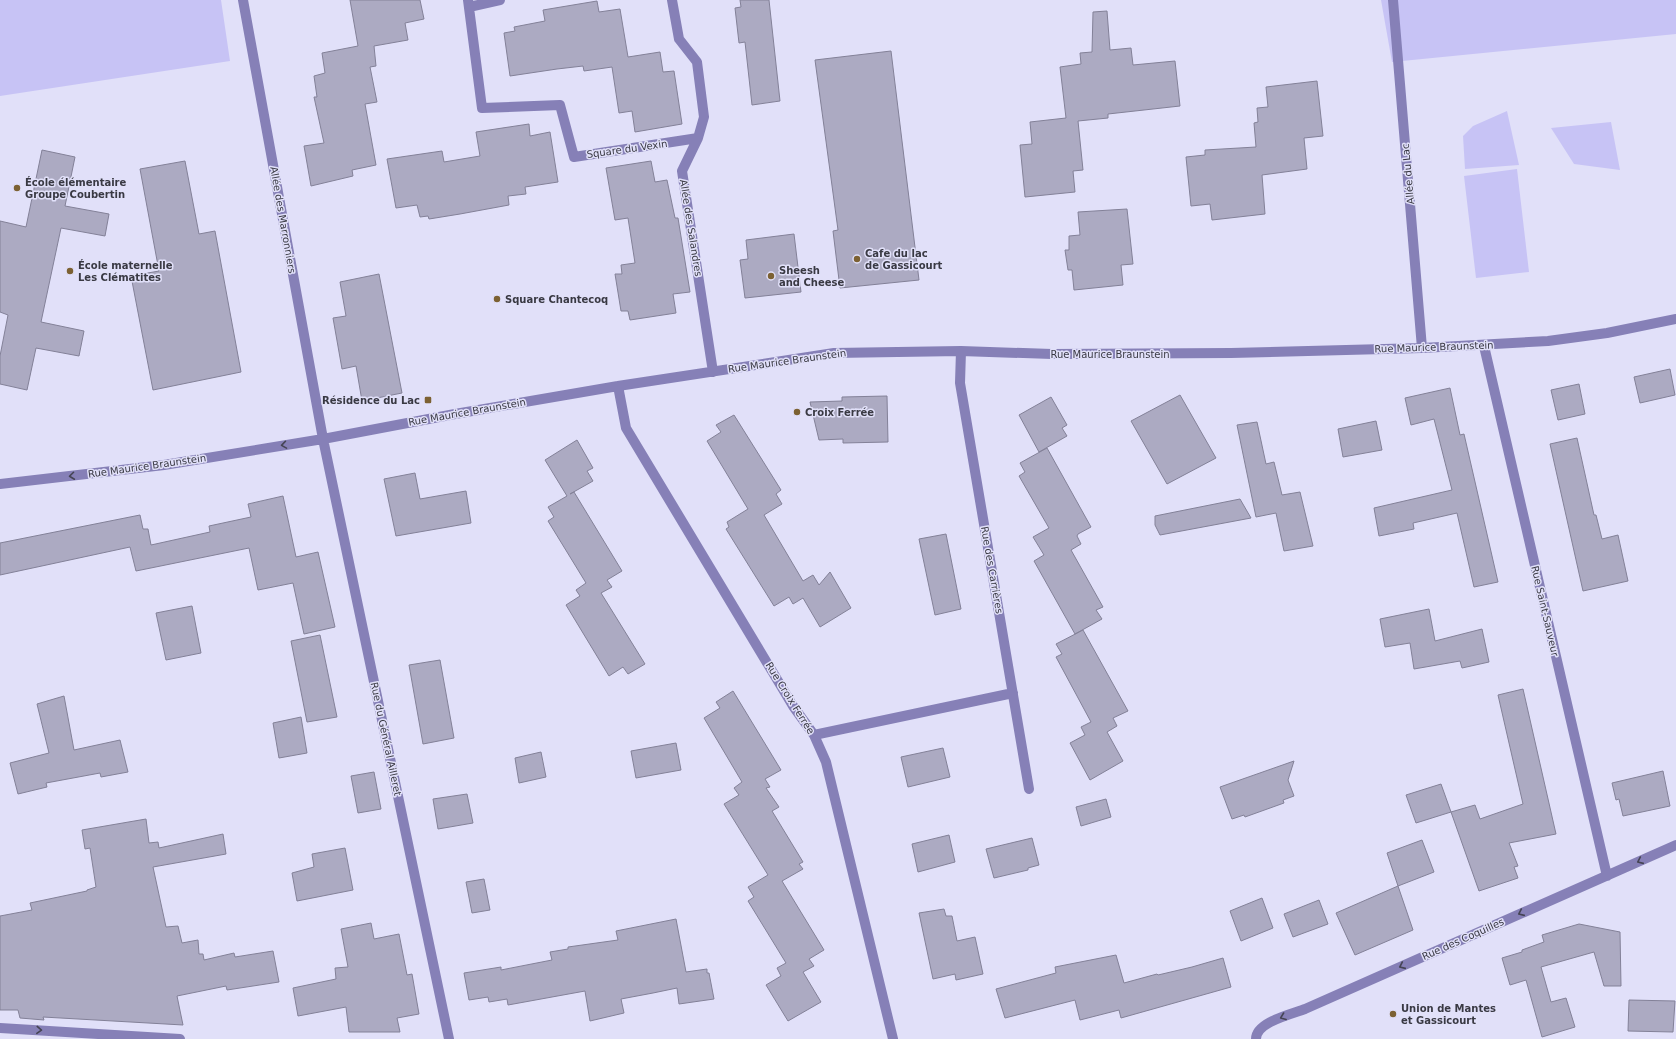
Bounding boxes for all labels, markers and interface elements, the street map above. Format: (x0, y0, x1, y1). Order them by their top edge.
street label: Square du Vexin (586, 138, 668, 160)
street label: Allée du Lac (1400, 143, 1416, 205)
street label: Allée des Marronniers (268, 166, 298, 274)
place label: École élémentaire Groupe Coubertin (25, 176, 127, 200)
street label: Allée des Salandres (678, 179, 704, 277)
marker: École élémentaire Groupe Coubertin (12, 183, 22, 193)
place label: Cafe du lac de Gassicourt (865, 248, 943, 271)
marker: Cafe du lac de Gassicourt (852, 254, 862, 264)
place label: École maternelle Les Clématites (78, 259, 173, 283)
place label: Sheesh and Cheese (779, 265, 844, 288)
marker: École maternelle Les Clématites (65, 266, 75, 276)
marker: Sheesh and Cheese (766, 271, 776, 281)
marker: Square Chantecoq (492, 294, 502, 304)
place label: Square Chantecoq (505, 294, 608, 305)
street label: Rue Maurice Braunstein (1374, 339, 1494, 355)
street label: Rue Maurice Braunstein (727, 347, 847, 375)
street label: Rue Maurice Braunstein (1050, 349, 1170, 360)
place label: Résidence du Lac (322, 395, 420, 406)
marker: Résidence du Lac (423, 395, 433, 405)
street label: Rue Maurice Braunstein (407, 396, 527, 428)
marker: Croix Ferrée (792, 407, 802, 417)
place label: Croix Ferrée (805, 407, 874, 418)
one-way arrow (281, 440, 287, 449)
street label: Rue Maurice Braunstein (87, 452, 207, 480)
one-way arrow (69, 471, 75, 480)
street label: Rue des Carrières (979, 526, 1005, 614)
street label: Rue Saint-Sauveur (1529, 565, 1561, 658)
street label: Rue Croix Ferrée (763, 660, 817, 736)
street label: Rue du Général Ailleret (369, 681, 403, 797)
one-way arrow (1637, 856, 1645, 864)
one-way arrow (1518, 909, 1525, 917)
street label: Rue des Coquilles (1420, 916, 1506, 962)
one-way arrow (1399, 961, 1407, 969)
place label: Union de Mantes et Gassicourt (1401, 1003, 1496, 1026)
marker: Union de Mantes et Gassicourt (1388, 1009, 1398, 1019)
one-way arrow (1280, 1013, 1287, 1021)
one-way arrow (36, 1025, 42, 1034)

